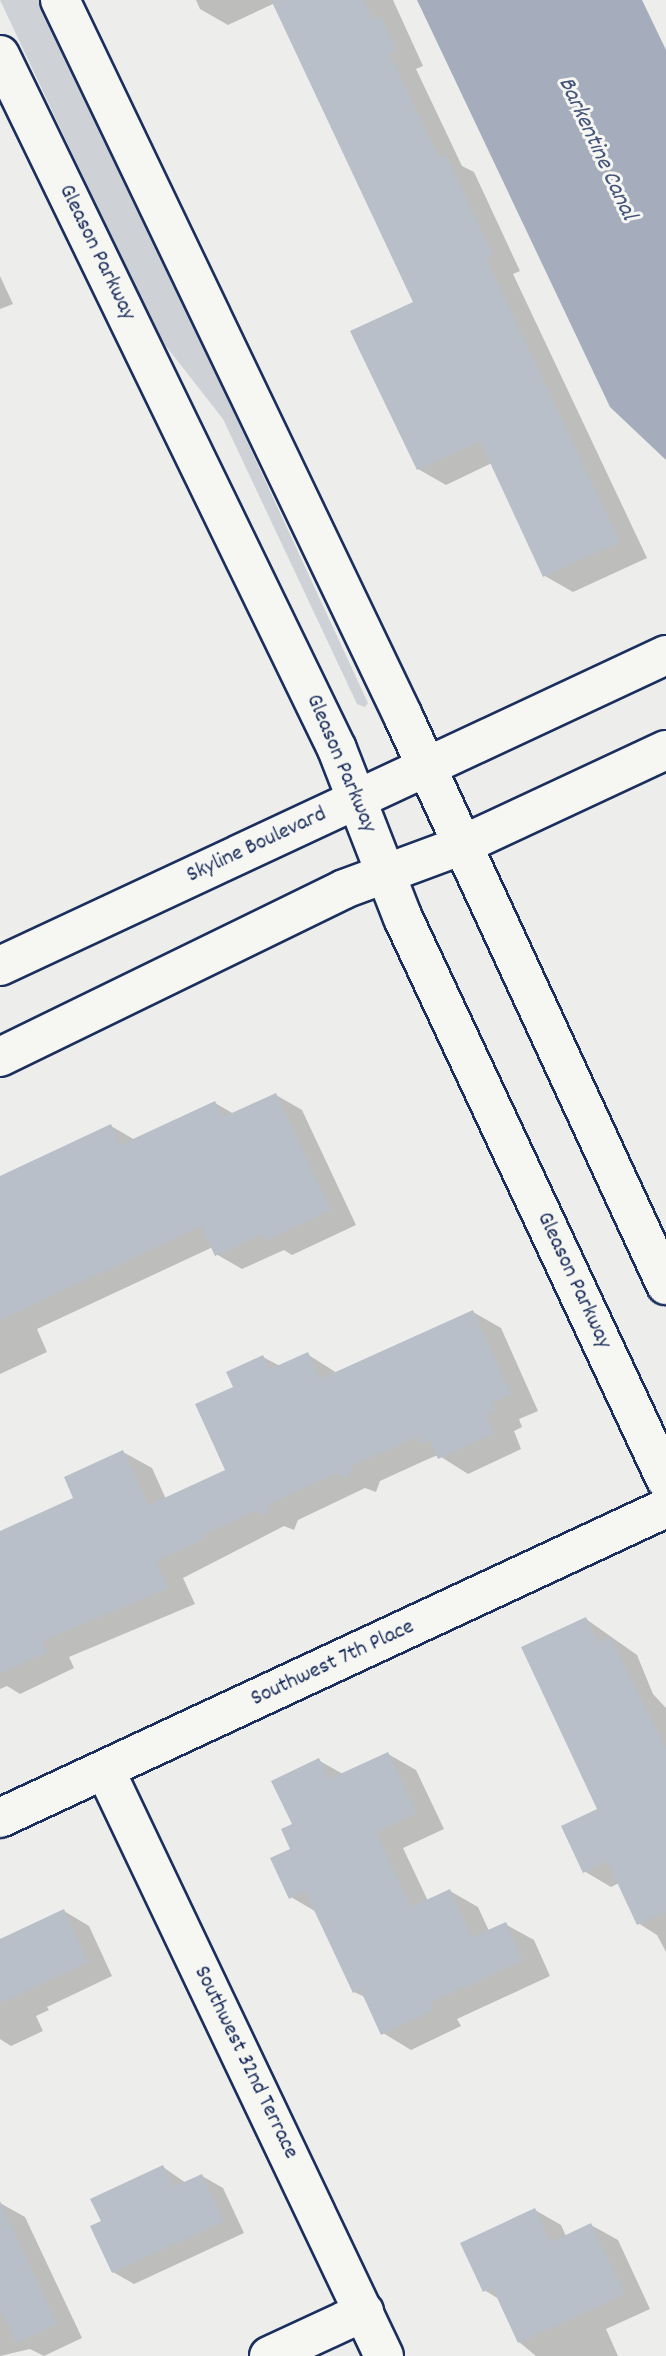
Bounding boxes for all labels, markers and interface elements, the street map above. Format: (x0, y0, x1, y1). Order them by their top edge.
water label: Barkentine Canal (550, 73, 642, 225)
street label: Gleason Parkway (51, 180, 141, 326)
street label: Gleason Parkway (298, 691, 382, 837)
street label: Skyline Boulevard (183, 802, 331, 890)
street label: Gleason Parkway (529, 1208, 617, 1354)
street label: Southwest 7th Place (247, 1614, 419, 1714)
street label: Southwest 32nd Terrace (186, 1962, 304, 2164)

